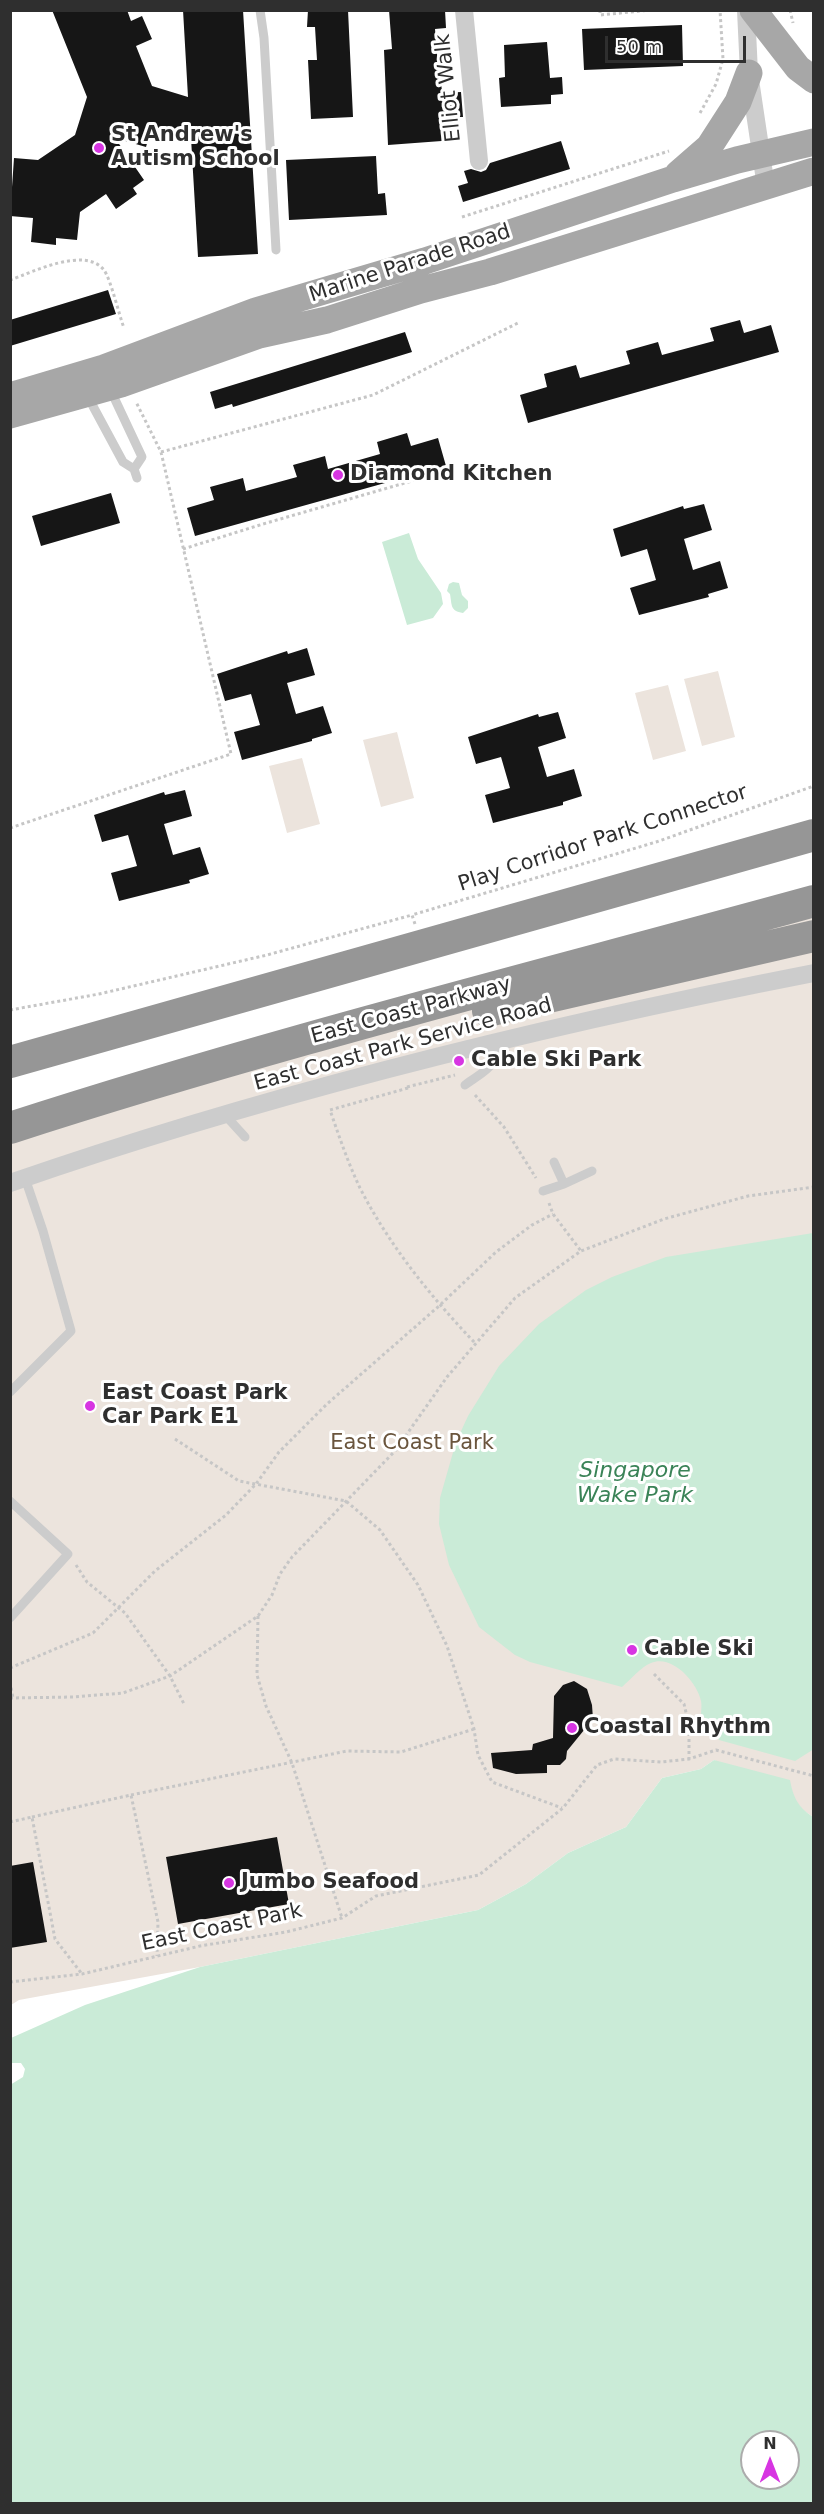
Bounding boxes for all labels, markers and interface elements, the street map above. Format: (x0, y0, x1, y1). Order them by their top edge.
scale bar (608, 24, 749, 62)
street label: Elliot Walk (431, 33, 467, 143)
text: 50 m (616, 36, 662, 57)
place label: St Andrew's Autism School (111, 123, 280, 173)
marker: St Andrew's Autism School (92, 141, 106, 155)
street label: Marine Parade Road (306, 220, 514, 308)
place label: Diamond Kitchen (350, 462, 553, 488)
marker: Diamond Kitchen (331, 468, 345, 482)
street label: Play Corridor Park Connector (455, 780, 751, 898)
street label: East Coast Parkway (308, 972, 514, 1050)
street label: East Coast Park Service Road (251, 993, 555, 1097)
place label: Cable Ski Park (471, 1048, 641, 1074)
marker: Cable Ski Park (452, 1054, 466, 1068)
place label: East Coast Park Car Park E1 (102, 1381, 288, 1431)
marker: East Coast Park Car Park E1 (83, 1399, 97, 1413)
park label: East Coast Park (330, 1431, 494, 1457)
water label: Singapore Wake Park (577, 1458, 693, 1510)
place label: Cable Ski (644, 1637, 754, 1663)
marker: Cable Ski (625, 1643, 639, 1657)
place label: Coastal Rhythm (584, 1715, 771, 1741)
marker: Coastal Rhythm (565, 1721, 579, 1735)
place label: Jumbo Seafood (241, 1870, 419, 1896)
marker: Jumbo Seafood (222, 1876, 236, 1890)
street label: East Coast Park (139, 1899, 305, 1957)
north arrow (740, 2430, 800, 2490)
text: N (763, 2434, 777, 2453)

